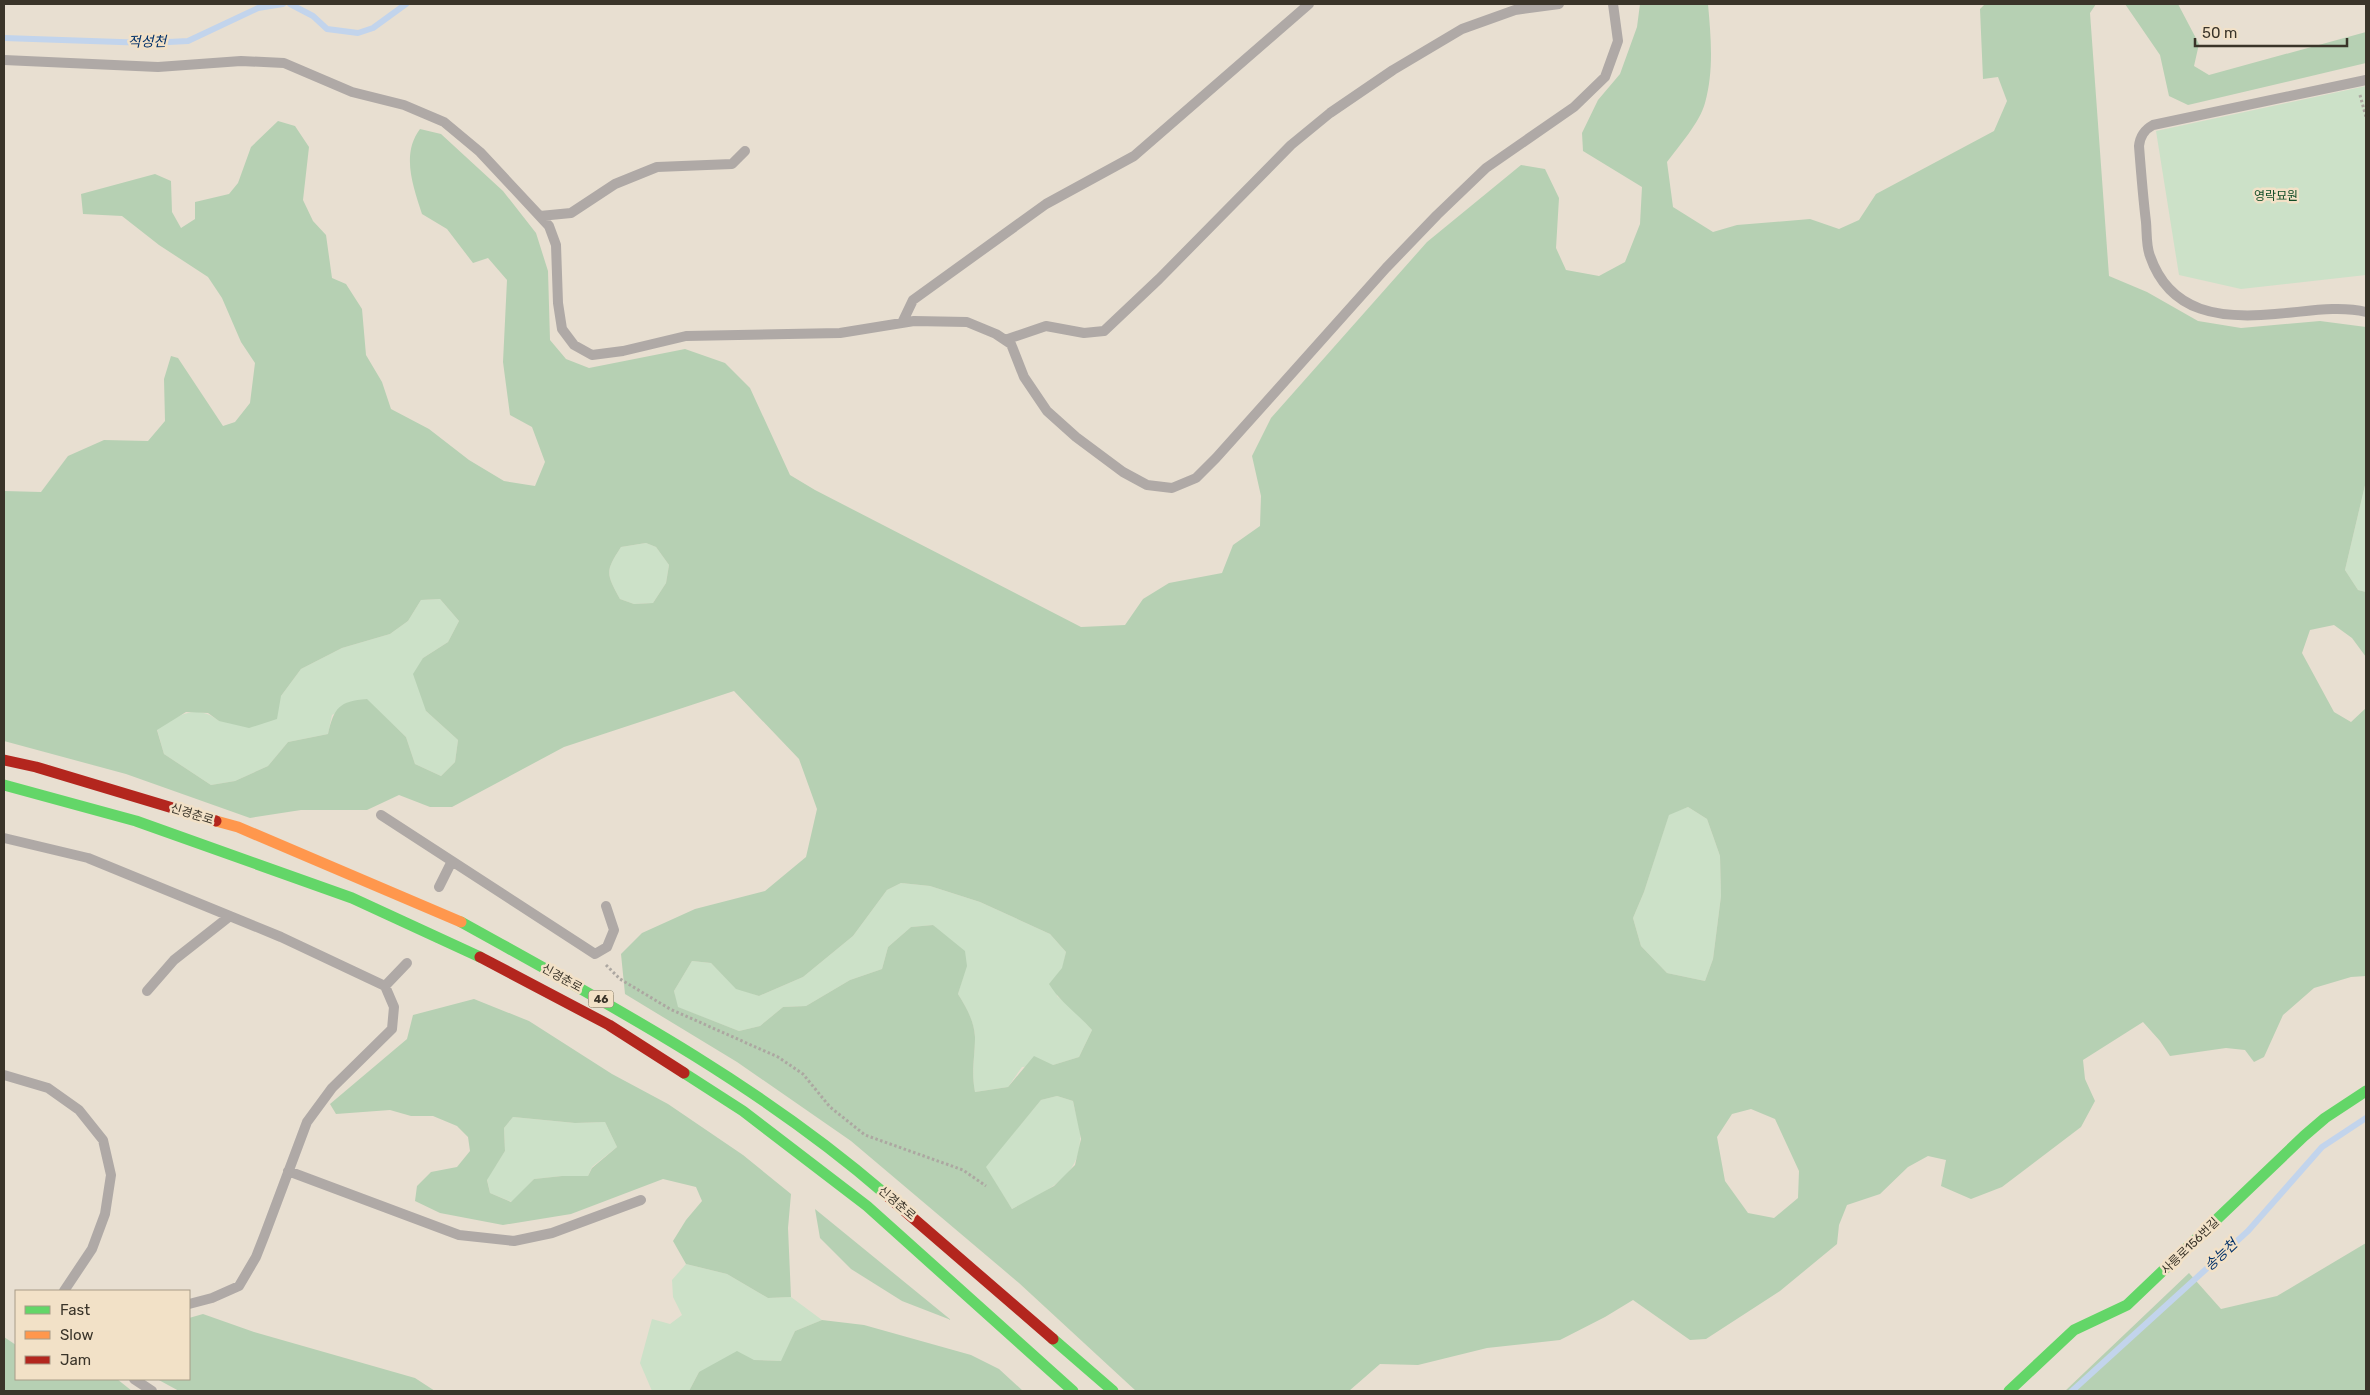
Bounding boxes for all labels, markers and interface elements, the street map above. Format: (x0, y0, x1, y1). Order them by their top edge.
scale bar (2195, 15, 2348, 47)
text: 50 m (2202, 24, 2237, 42)
water label: 적성천 (128, 33, 168, 51)
park label: 영락묘원 (2254, 189, 2298, 203)
street label: 신경춘로 (169, 801, 215, 827)
street label: 신경춘로 (539, 961, 585, 995)
road number: 46 (588, 991, 614, 1008)
street label: 신경춘로 (876, 1183, 918, 1223)
street label: 사릉로156번길 (2158, 1215, 2222, 1277)
water label: 송능천 (2201, 1235, 2242, 1274)
legend (15, 1290, 190, 1380)
text: Fast (60, 1301, 90, 1319)
text: Slow (60, 1326, 93, 1344)
text: Jam (60, 1351, 91, 1369)

